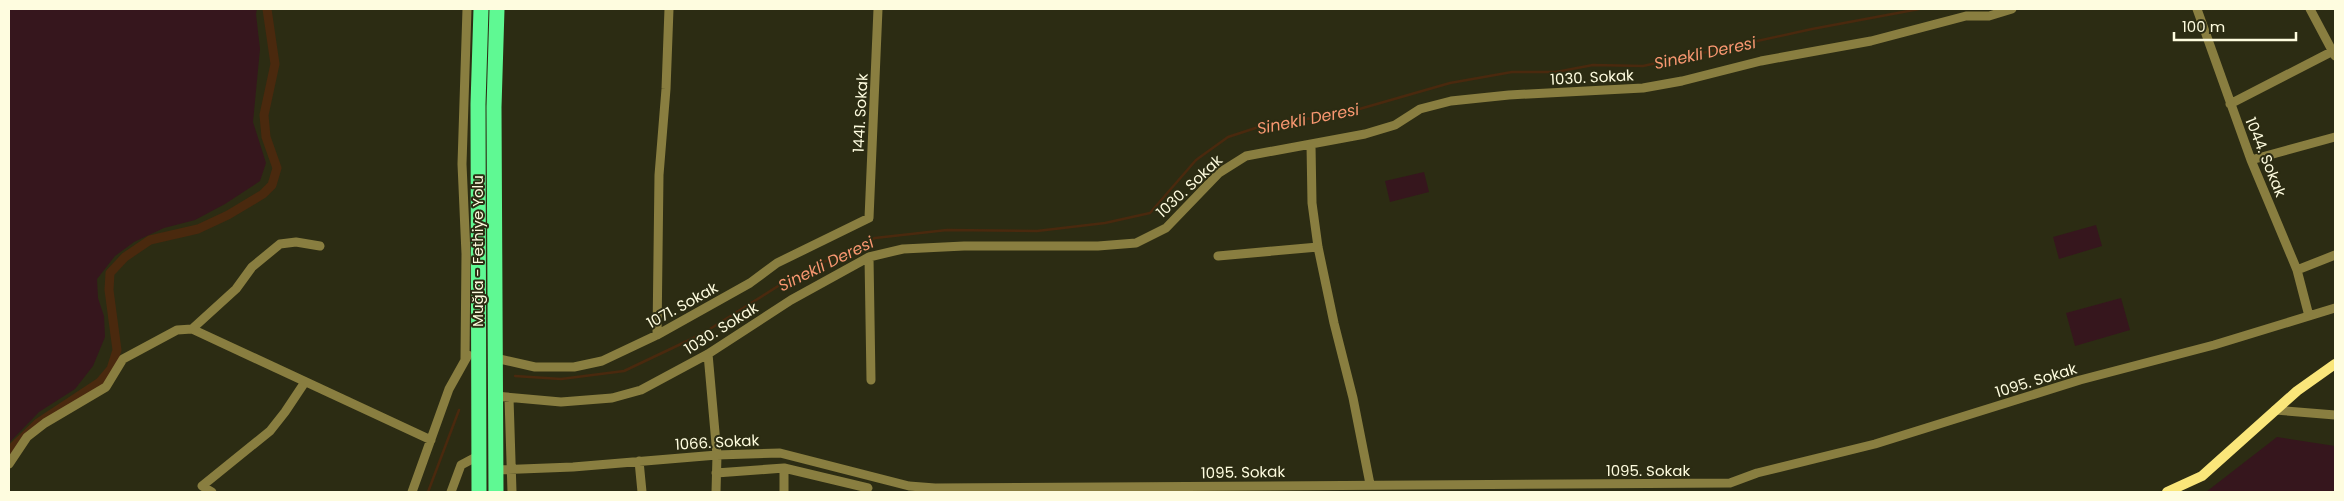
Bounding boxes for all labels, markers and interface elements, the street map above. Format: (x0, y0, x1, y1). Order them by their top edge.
scale bar (2174, 10, 2296, 42)
text: 100 m (2182, 16, 2225, 37)
water label: Sinekli Deresi (1652, 31, 1759, 75)
street label: 1030. Sokak (1550, 64, 1635, 90)
street label: 1441. Sokak (847, 72, 873, 153)
water label: Sinekli Deresi (1255, 98, 1362, 140)
street label: 1044. Sokak (2240, 114, 2292, 200)
street label: 1030. Sokak (1151, 150, 1227, 222)
street label: Muğla - Fethiye Yolu (467, 175, 488, 327)
water label: Sinekli Deresi (774, 230, 879, 297)
street label: 1071. Sokak (643, 277, 722, 333)
street label: 1030. Sokak (680, 297, 762, 359)
street label: 1095. Sokak (1993, 358, 2080, 402)
street label: 1066. Sokak (674, 429, 760, 455)
street label: 1095. Sokak (1606, 460, 1690, 481)
street label: 1095. Sokak (1201, 461, 1286, 483)

